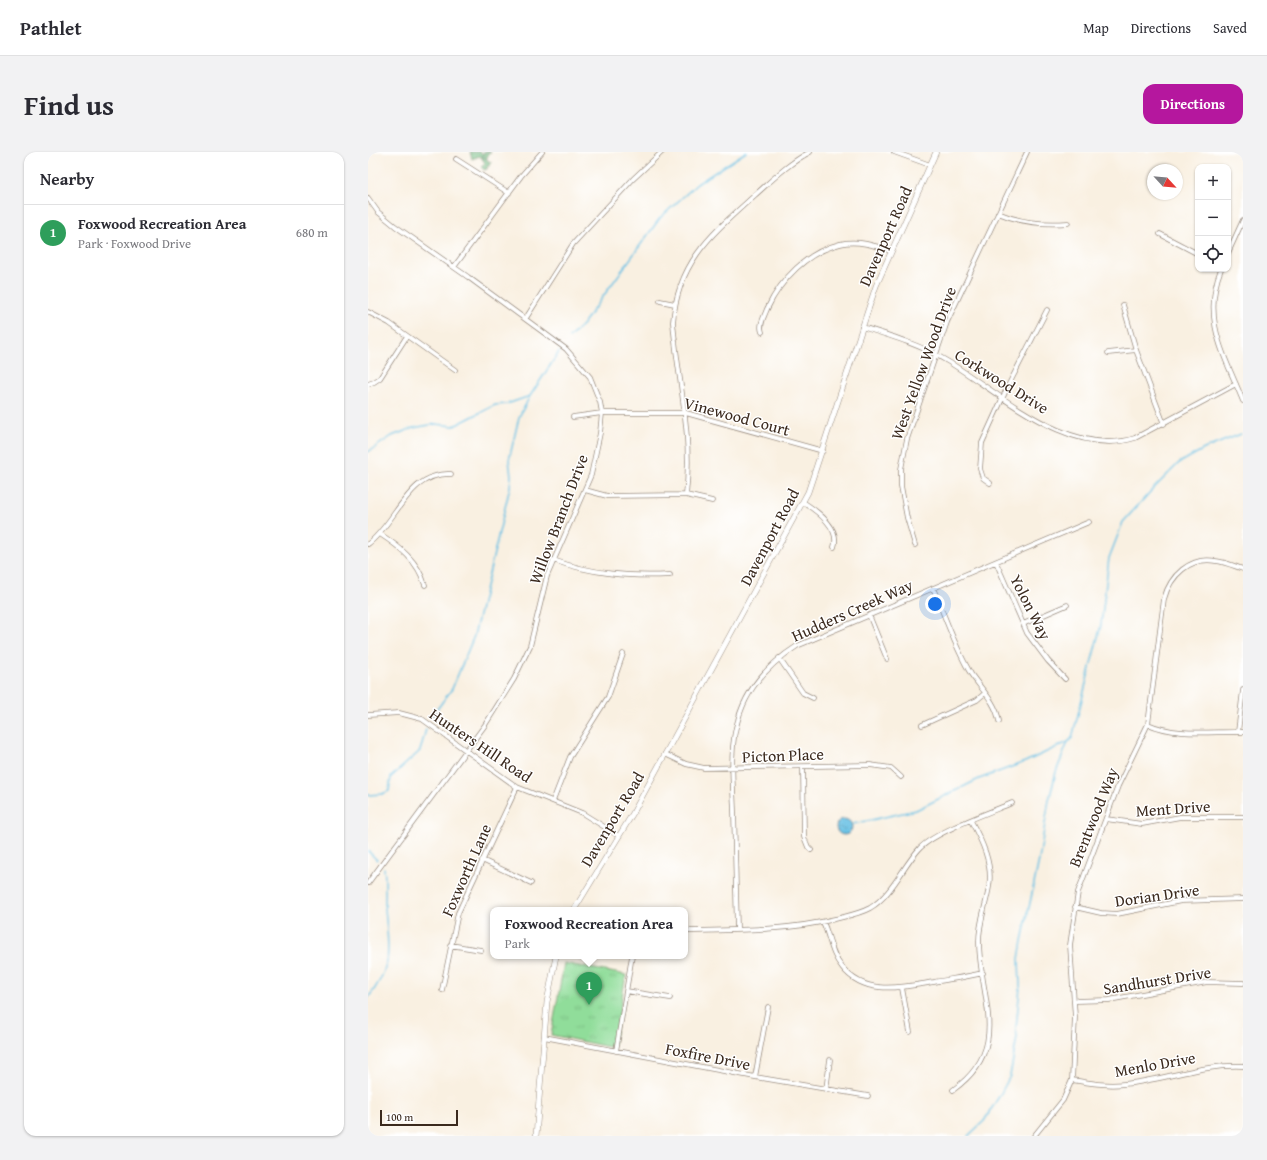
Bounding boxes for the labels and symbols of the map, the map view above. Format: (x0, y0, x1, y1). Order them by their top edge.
north arrow (1147, 164, 1183, 200)
street label: Davenport Road (852, 182, 918, 290)
street label: West Yellow Wood Drive (884, 283, 962, 443)
street label: Corkwood Drive (950, 342, 1054, 420)
street label: Vinewood Court (681, 390, 793, 442)
street label: Willow Branch Drive (522, 451, 594, 587)
street label: Davenport Road (733, 484, 805, 590)
street label: Yolon Way (1004, 570, 1058, 644)
street label: Hudders Creek Way (787, 572, 917, 648)
your location (925, 594, 945, 614)
street label: Hunters Hill Road (425, 702, 537, 788)
street label: Picton Place (742, 742, 824, 768)
street label: Brentwood Way (1062, 764, 1124, 870)
street label: Davenport Road (574, 766, 650, 871)
street label: Ment Drive (1135, 793, 1211, 823)
street label: Foxworth Lane (435, 820, 497, 920)
street label: Dorian Drive (1113, 877, 1201, 913)
street label: Sandhurst Drive (1102, 960, 1212, 1000)
pin: 1 (576, 972, 602, 1005)
street label: Foxfire Drive (663, 1036, 753, 1076)
street label: Menlo Drive (1113, 1045, 1197, 1083)
scale bar (380, 1108, 458, 1127)

